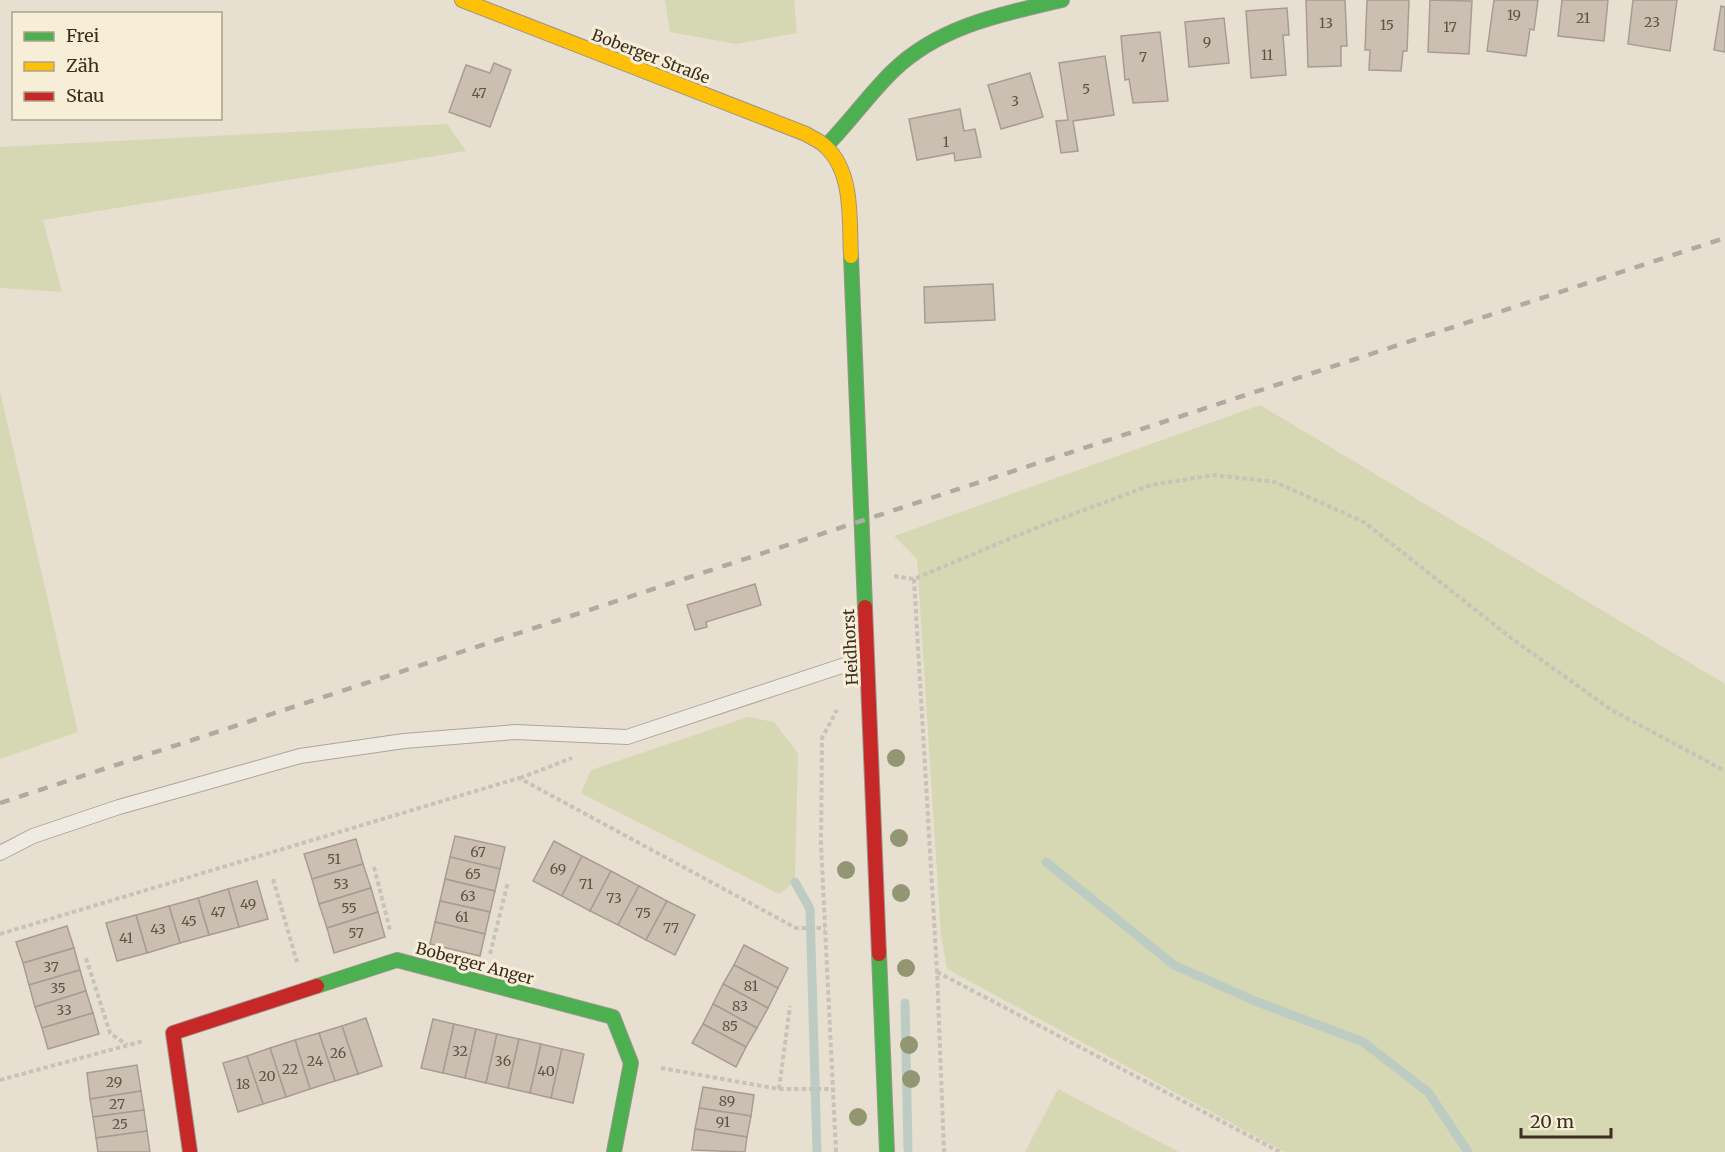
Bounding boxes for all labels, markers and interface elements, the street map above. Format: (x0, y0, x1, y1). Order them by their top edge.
house number: 19 (1507, 6, 1521, 24)
house number: 21 (1576, 9, 1590, 27)
legend (12, 12, 222, 120)
house number: 23 (1644, 13, 1660, 31)
house number: 13 (1319, 14, 1333, 32)
house number: 15 (1380, 16, 1394, 34)
house number: 17 (1443, 18, 1457, 36)
text: Frei (66, 24, 100, 47)
street label: Boberger Straße (589, 24, 713, 88)
house number: 9 (1203, 33, 1211, 51)
house number: 11 (1261, 46, 1273, 64)
house number: 7 (1139, 48, 1147, 66)
text: Zäh (66, 54, 100, 77)
house number: 5 (1082, 80, 1090, 98)
text: Stau (66, 84, 104, 107)
house number: 47 (471, 84, 487, 102)
house number: 3 (1011, 92, 1019, 110)
house number: 1 (943, 133, 949, 151)
street label: Heidhorst (838, 608, 862, 686)
house number: 67 (470, 843, 486, 861)
house number: 51 (327, 850, 341, 868)
house number: 69 (550, 860, 566, 878)
house number: 65 (465, 865, 481, 883)
house number: 53 (333, 875, 349, 893)
house number: 71 (579, 875, 593, 893)
house number: 63 (460, 887, 476, 905)
house number: 73 (606, 889, 622, 907)
house number: 49 (240, 895, 256, 913)
house number: 55 (341, 899, 357, 917)
house number: 47 (210, 903, 226, 921)
house number: 75 (635, 904, 651, 922)
house number: 61 (455, 908, 469, 926)
house number: 45 (181, 912, 197, 930)
house number: 77 (663, 919, 679, 937)
house number: 43 (150, 920, 166, 938)
house number: 57 (348, 924, 364, 942)
house number: 41 (119, 929, 133, 947)
street label: Boberger Anger (414, 938, 536, 988)
house number: 37 (43, 958, 59, 976)
house number: 81 (744, 977, 758, 995)
house number: 35 (50, 979, 66, 997)
house number: 83 (732, 997, 748, 1015)
house number: 33 (56, 1001, 72, 1019)
house number: 85 (722, 1017, 738, 1035)
house number: 32 (452, 1042, 468, 1060)
house number: 26 (330, 1044, 346, 1062)
house number: 24 (307, 1052, 324, 1070)
house number: 36 (495, 1052, 511, 1070)
house number: 22 (282, 1060, 298, 1078)
house number: 40 (537, 1062, 555, 1080)
house number: 20 (258, 1067, 276, 1085)
house number: 29 (106, 1073, 122, 1091)
house number: 18 (236, 1075, 250, 1093)
house number: 89 (719, 1092, 735, 1110)
house number: 27 (109, 1095, 125, 1113)
scale bar (1521, 1101, 1611, 1139)
text: 20 m (1530, 1110, 1574, 1133)
house number: 91 (716, 1113, 730, 1131)
house number: 25 (112, 1115, 128, 1133)

